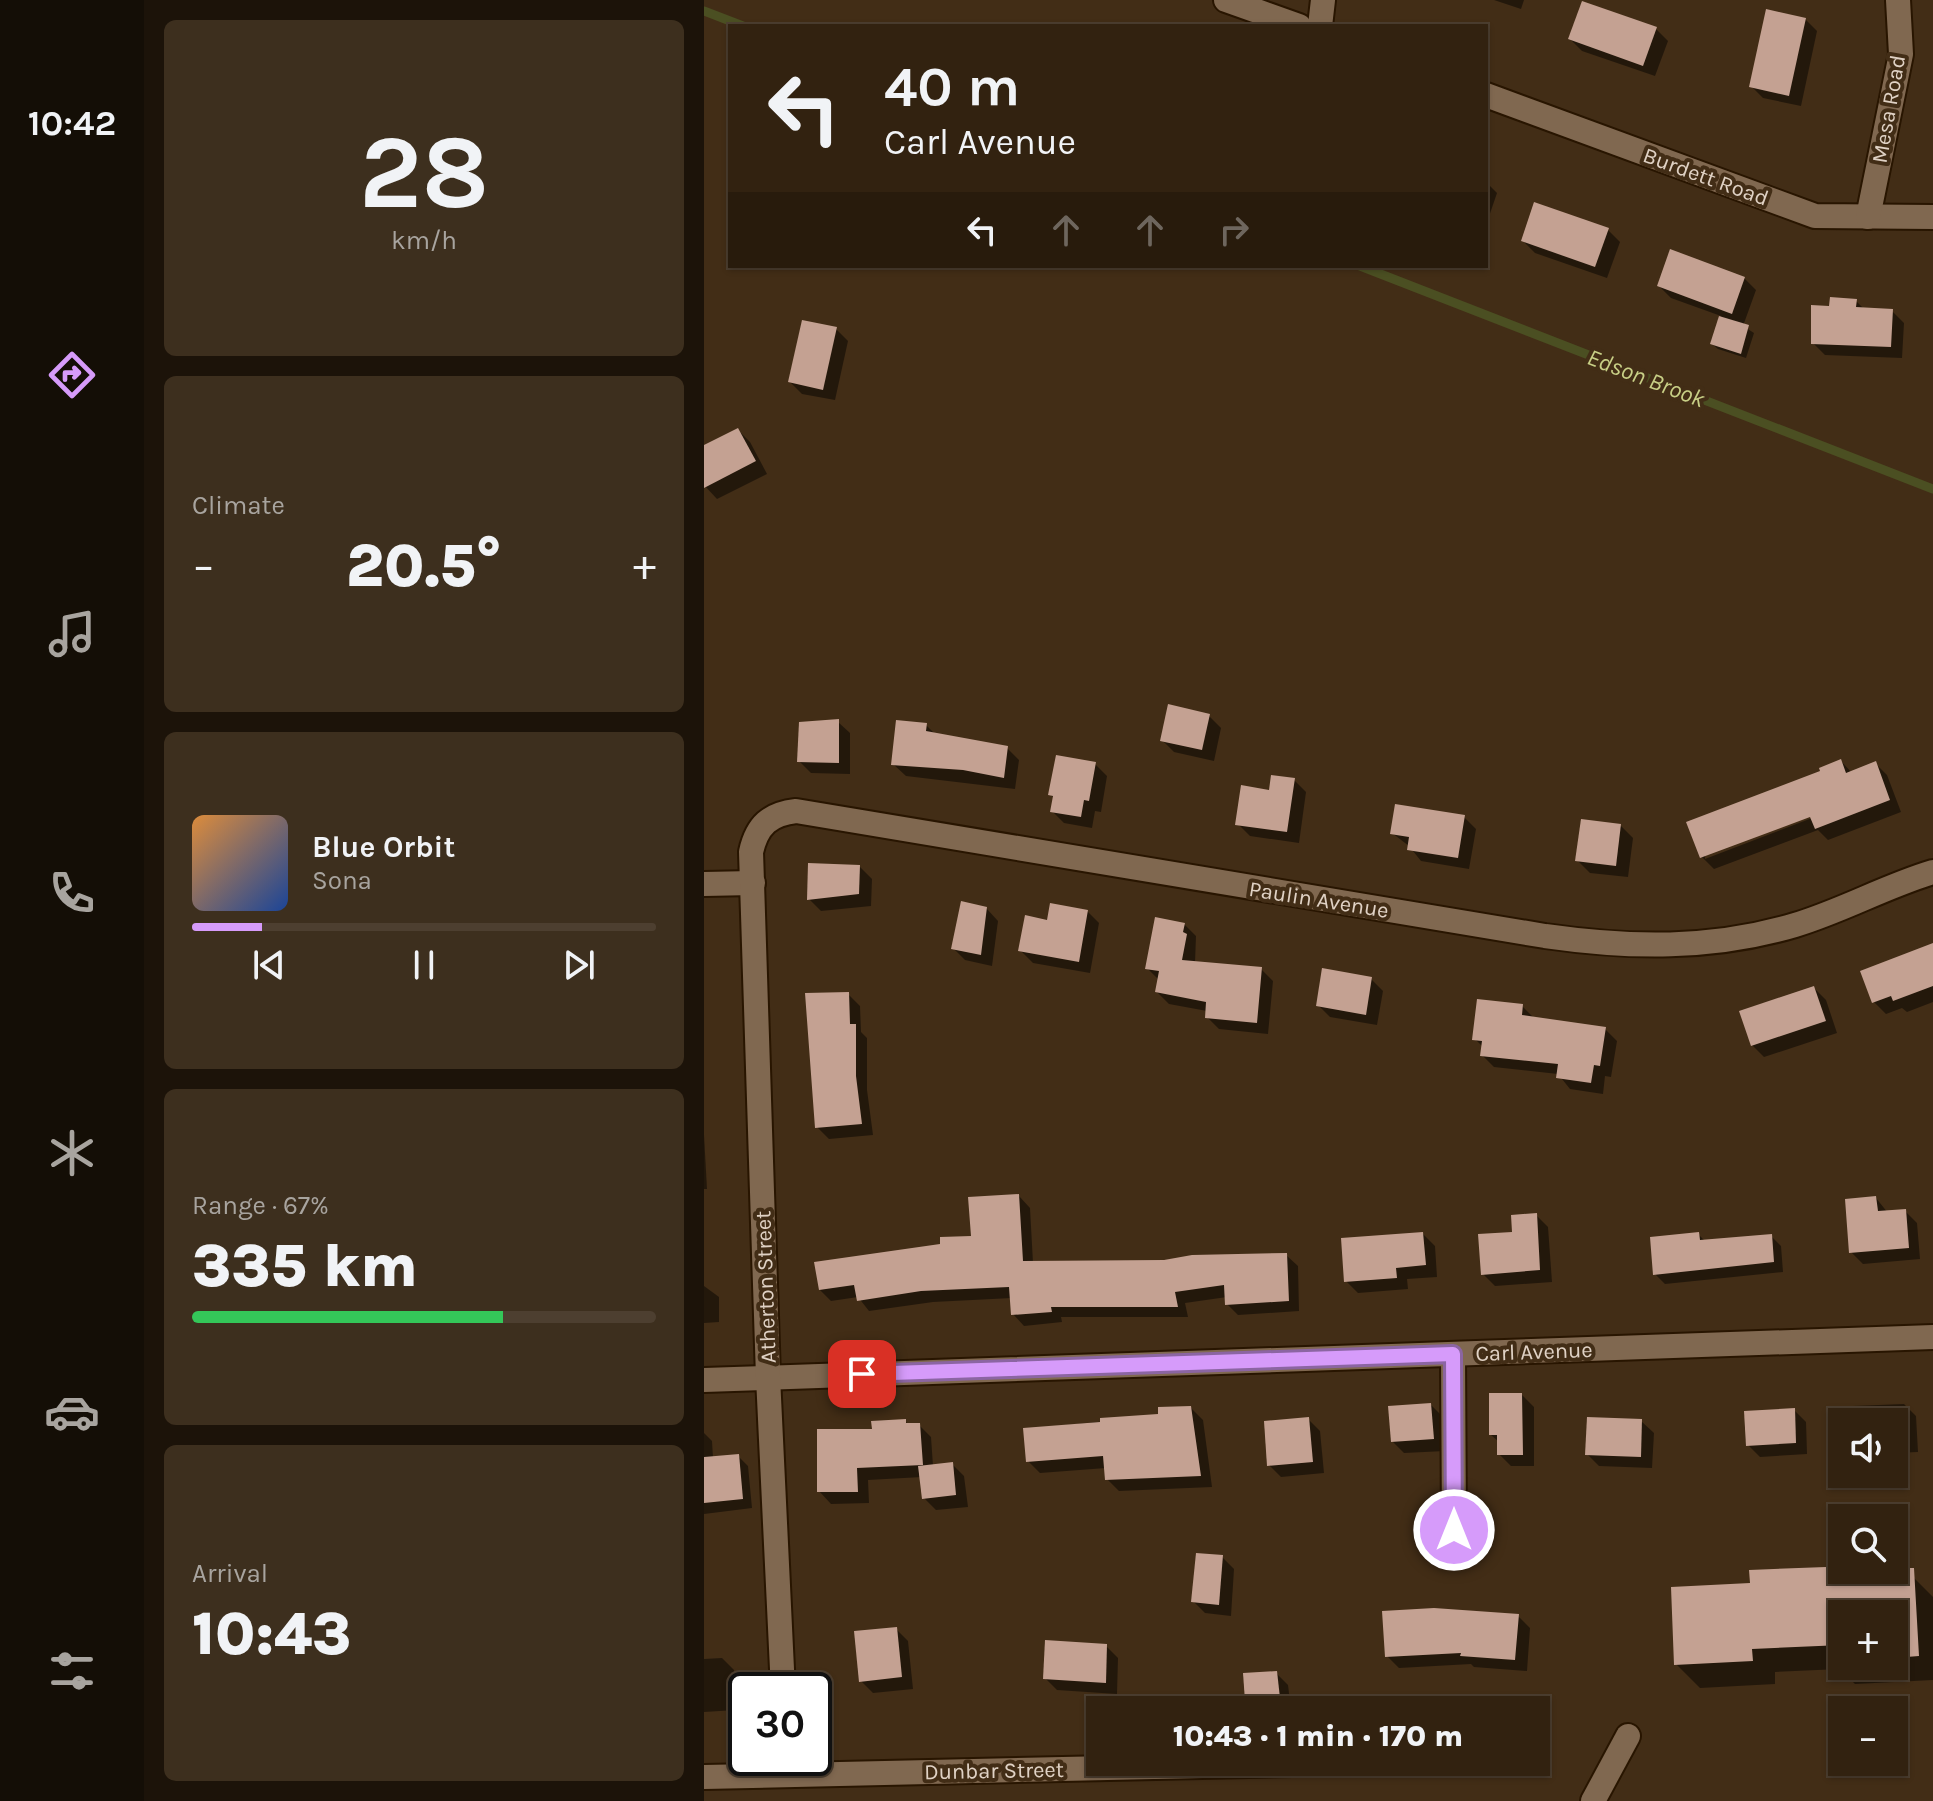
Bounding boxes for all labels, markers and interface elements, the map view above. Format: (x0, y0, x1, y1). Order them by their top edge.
street label: Mesa Road (1867, 53, 1911, 165)
text: 40 m (884, 54, 1020, 119)
icon: left (752, 56, 856, 160)
text: 10:42 (28, 102, 116, 144)
text: 28 (359, 112, 489, 233)
text: Carl Avenue (884, 121, 1076, 163)
street label: Burdett Road (1639, 142, 1772, 212)
icon: left (960, 208, 1004, 252)
icon: ahead (1044, 208, 1088, 252)
icon: ahead (1128, 208, 1172, 252)
icon: right (1212, 208, 1256, 252)
text: km/h (391, 225, 457, 256)
water label: Edson Brook (1583, 343, 1710, 414)
icon: directions (44, 347, 100, 403)
text: Climate (192, 490, 285, 521)
text: 20.5° (346, 531, 502, 601)
text: − (192, 540, 215, 591)
text: + (633, 540, 656, 591)
icon: music (44, 606, 100, 662)
text: Blue Orbit (312, 829, 455, 865)
icon: phone (44, 865, 100, 921)
text: Sona (312, 865, 372, 896)
street label: Paulin Avenue (1247, 876, 1391, 924)
icon: previous (247, 943, 291, 987)
icon: pause (402, 943, 446, 987)
icon: next (557, 943, 601, 987)
icon: climate (44, 1125, 100, 1181)
text: Range · 67% (192, 1190, 329, 1221)
street label: Atherton Street (750, 1210, 782, 1364)
text: 335 km (192, 1231, 418, 1301)
street label: Carl Avenue (1475, 1337, 1593, 1367)
pin (828, 1340, 896, 1408)
icon: arrive (840, 1352, 884, 1396)
icon: car (44, 1384, 100, 1440)
map controls (1828, 1408, 1908, 1776)
button: sound (1828, 1408, 1908, 1488)
position arrow (1412, 1488, 1496, 1572)
button: search (1828, 1504, 1908, 1584)
text: Arrival (192, 1558, 268, 1589)
text: 10:43 (192, 1599, 351, 1669)
button: + (1828, 1600, 1908, 1680)
icon: filters (44, 1643, 100, 1699)
speed limit sign: 30 (728, 1672, 832, 1776)
button: − (1828, 1696, 1908, 1776)
text: 10:43 · 1 min · 170 m (1173, 1718, 1463, 1754)
street label: Dunbar Street (924, 1757, 1064, 1785)

